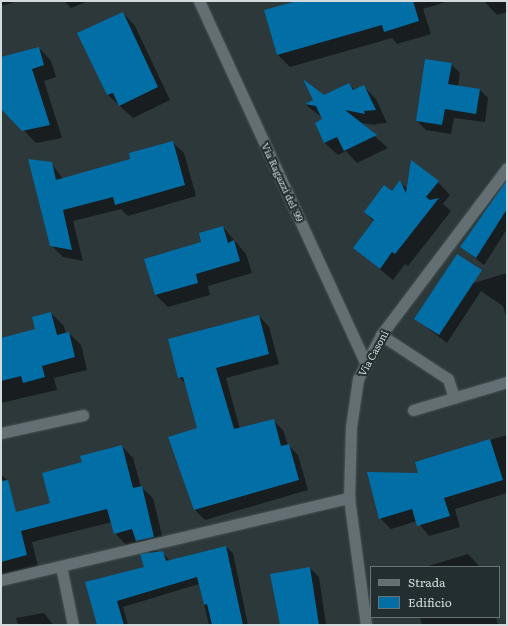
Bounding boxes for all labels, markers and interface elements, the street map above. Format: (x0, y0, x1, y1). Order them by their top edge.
street label: Via Ragazzi del '99 (259, 141, 307, 223)
street label: Via Casoni (356, 328, 390, 378)
legend (370, 566, 500, 618)
text: Strada (408, 573, 446, 591)
text: Edificio (408, 593, 452, 611)

